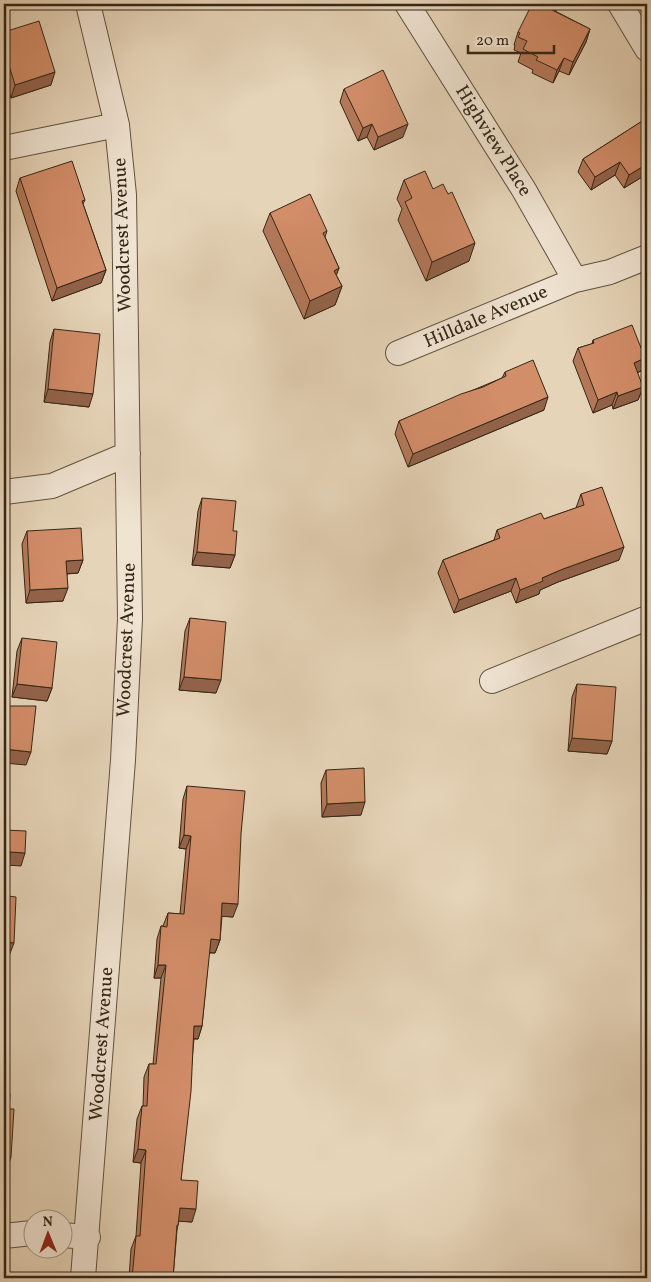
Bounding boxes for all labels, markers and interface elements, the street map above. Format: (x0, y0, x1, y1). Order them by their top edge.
scale bar (468, 22, 555, 54)
text: 20 m (476, 31, 509, 52)
street label: Highview Place (448, 80, 538, 202)
street label: Woodcrest Avenue (107, 157, 139, 313)
street label: Hilldale Avenue (420, 279, 552, 355)
street label: Woodcrest Avenue (111, 562, 143, 718)
street label: Woodcrest Avenue (84, 966, 120, 1122)
north arrow (22, 1210, 72, 1260)
text: N (43, 1213, 53, 1232)

